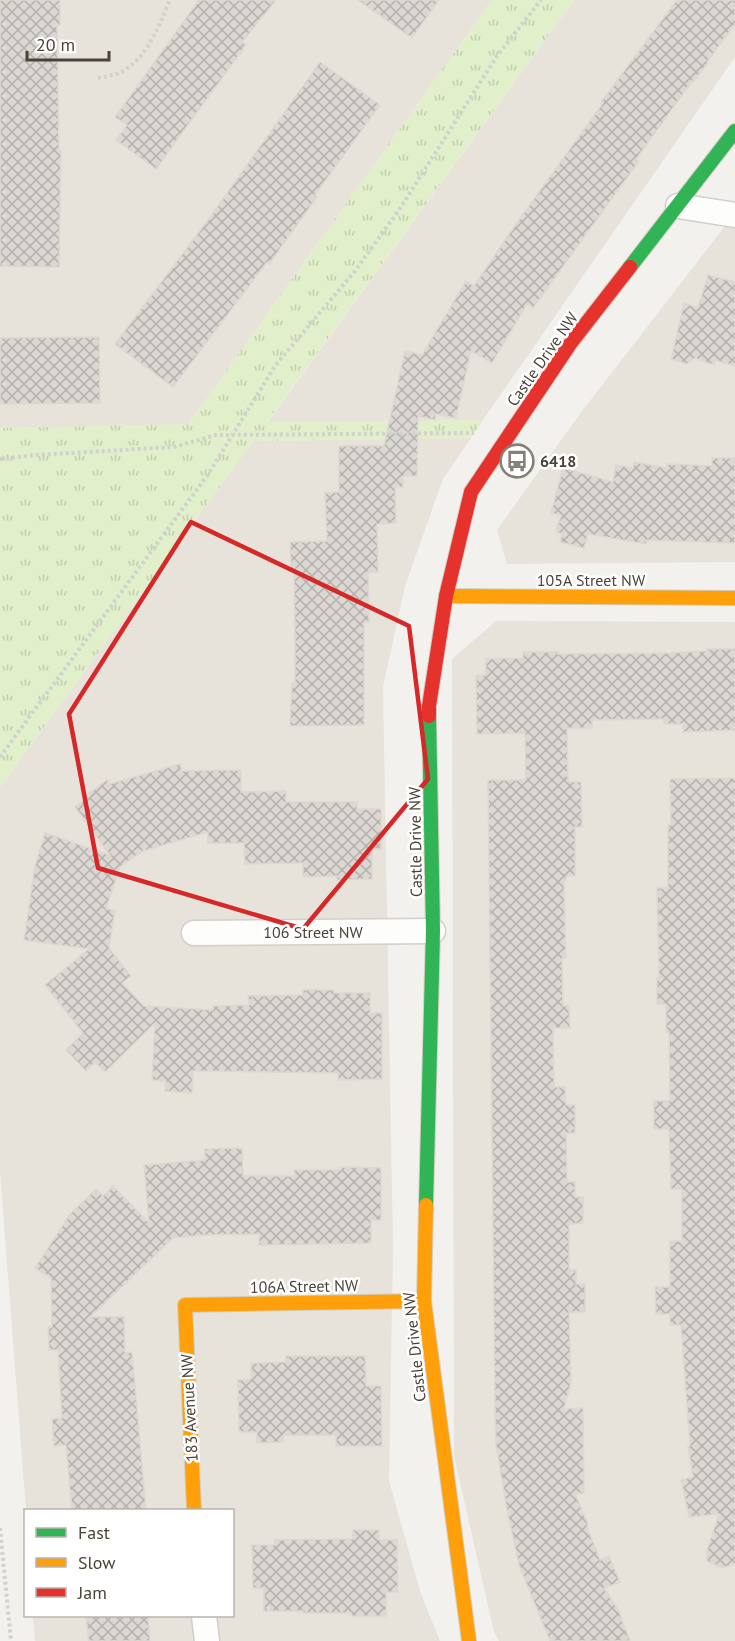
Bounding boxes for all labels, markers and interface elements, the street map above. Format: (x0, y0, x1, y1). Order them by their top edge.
scale bar (27, 24, 110, 62)
text: 20 m (36, 33, 75, 56)
street label: Castle Drive NW (502, 308, 582, 410)
bus stop icon: 6418 (499, 443, 535, 479)
place label: 6418 (540, 451, 576, 471)
street label: 105A Street NW (537, 570, 646, 590)
street label: Castle Drive NW (404, 786, 426, 897)
street label: 106 Street NW (263, 922, 364, 942)
street label: 106A Street NW (250, 1275, 359, 1297)
street label: Castle Drive NW (398, 1290, 430, 1403)
street label: 183 Avenue NW (176, 1353, 202, 1463)
legend (24, 1509, 234, 1617)
text: Fast (78, 1521, 110, 1544)
text: Slow (78, 1551, 116, 1574)
text: Jam (77, 1581, 107, 1604)

